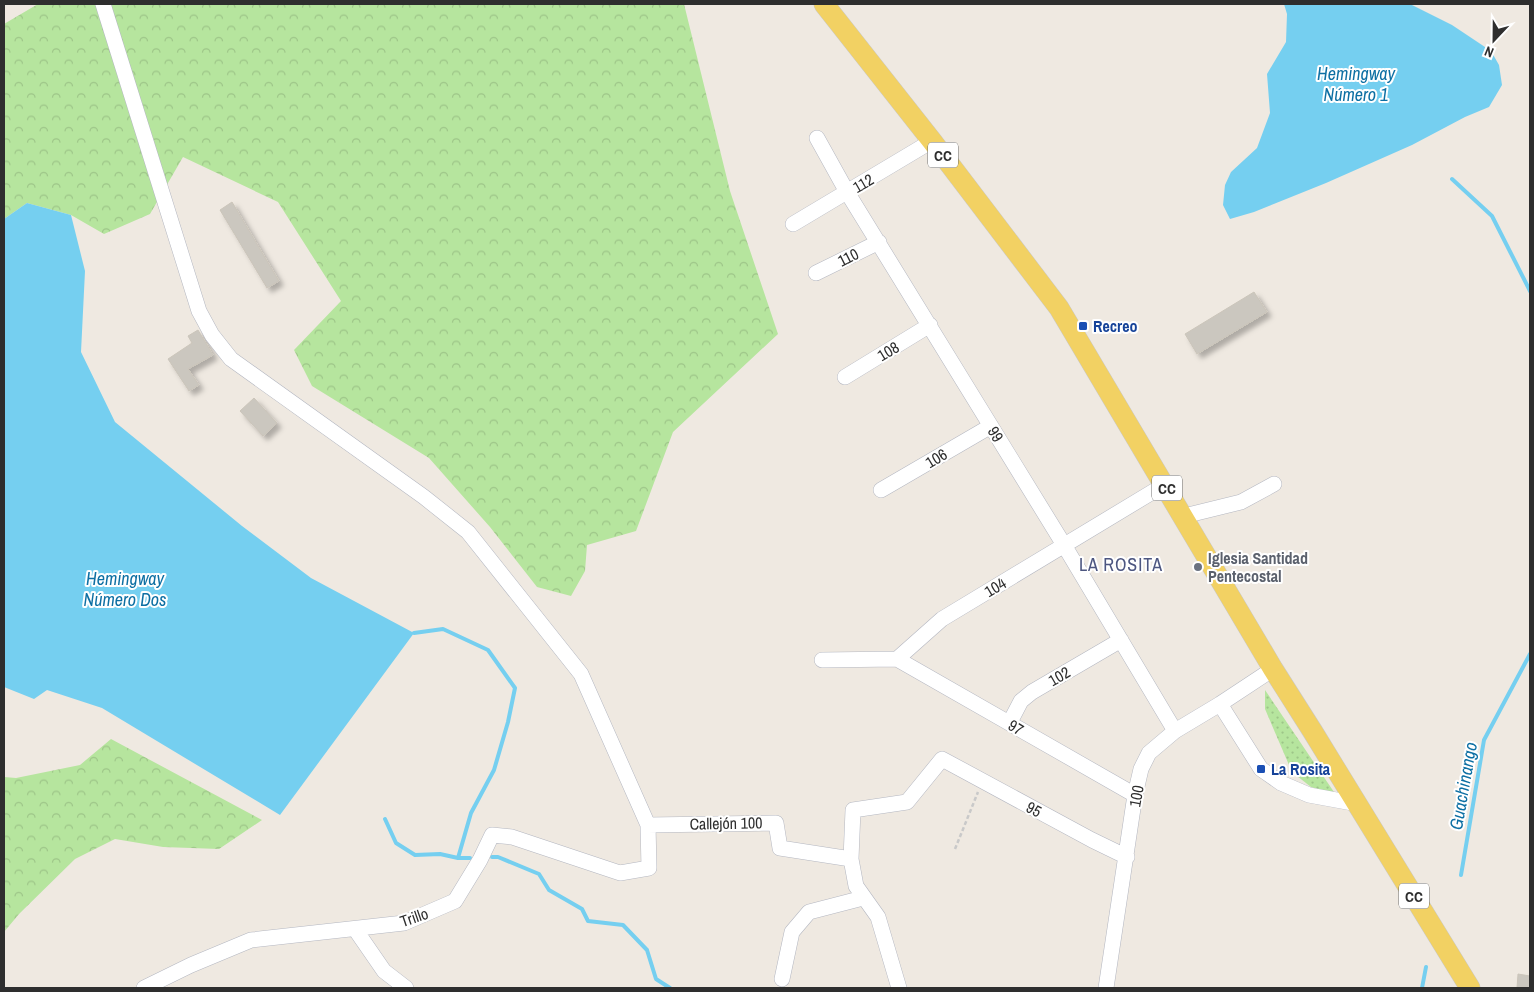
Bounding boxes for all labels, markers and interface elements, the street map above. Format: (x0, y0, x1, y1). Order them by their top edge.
north arrow (1469, 15, 1519, 65)
text: N (1482, 42, 1496, 62)
water label: Hemingway Número 1 (1317, 61, 1397, 107)
road number: CC (928, 142, 958, 168)
street label: 112 (848, 168, 878, 198)
street label: 110 (834, 242, 862, 272)
place label: Recreo (1093, 315, 1137, 337)
marker: Recreo (1077, 320, 1089, 332)
street label: 108 (873, 336, 903, 366)
street label: 99 (983, 422, 1009, 446)
street label: 106 (921, 443, 951, 473)
road number: CC (1152, 476, 1182, 500)
place label: Iglesia Santidad Pentecostal (1208, 547, 1308, 587)
district label: LA ROSITA (1079, 552, 1163, 577)
marker: Iglesia Santidad Pentecostal (1192, 561, 1204, 573)
water label: Hemingway Número Dos (84, 566, 166, 612)
street label: 104 (980, 572, 1010, 602)
street label: 102 (1044, 661, 1074, 691)
street label: 97 (1004, 714, 1028, 740)
water label: Guachinango (1443, 740, 1483, 832)
place label: La Rosita (1271, 758, 1331, 780)
marker: La Rosita (1255, 763, 1267, 775)
street label: 100 (1123, 783, 1149, 809)
street label: 95 (1022, 796, 1046, 822)
street label: Callejón 100 (689, 811, 763, 835)
road number: CC (1399, 884, 1429, 908)
street label: Trillo (397, 902, 431, 932)

